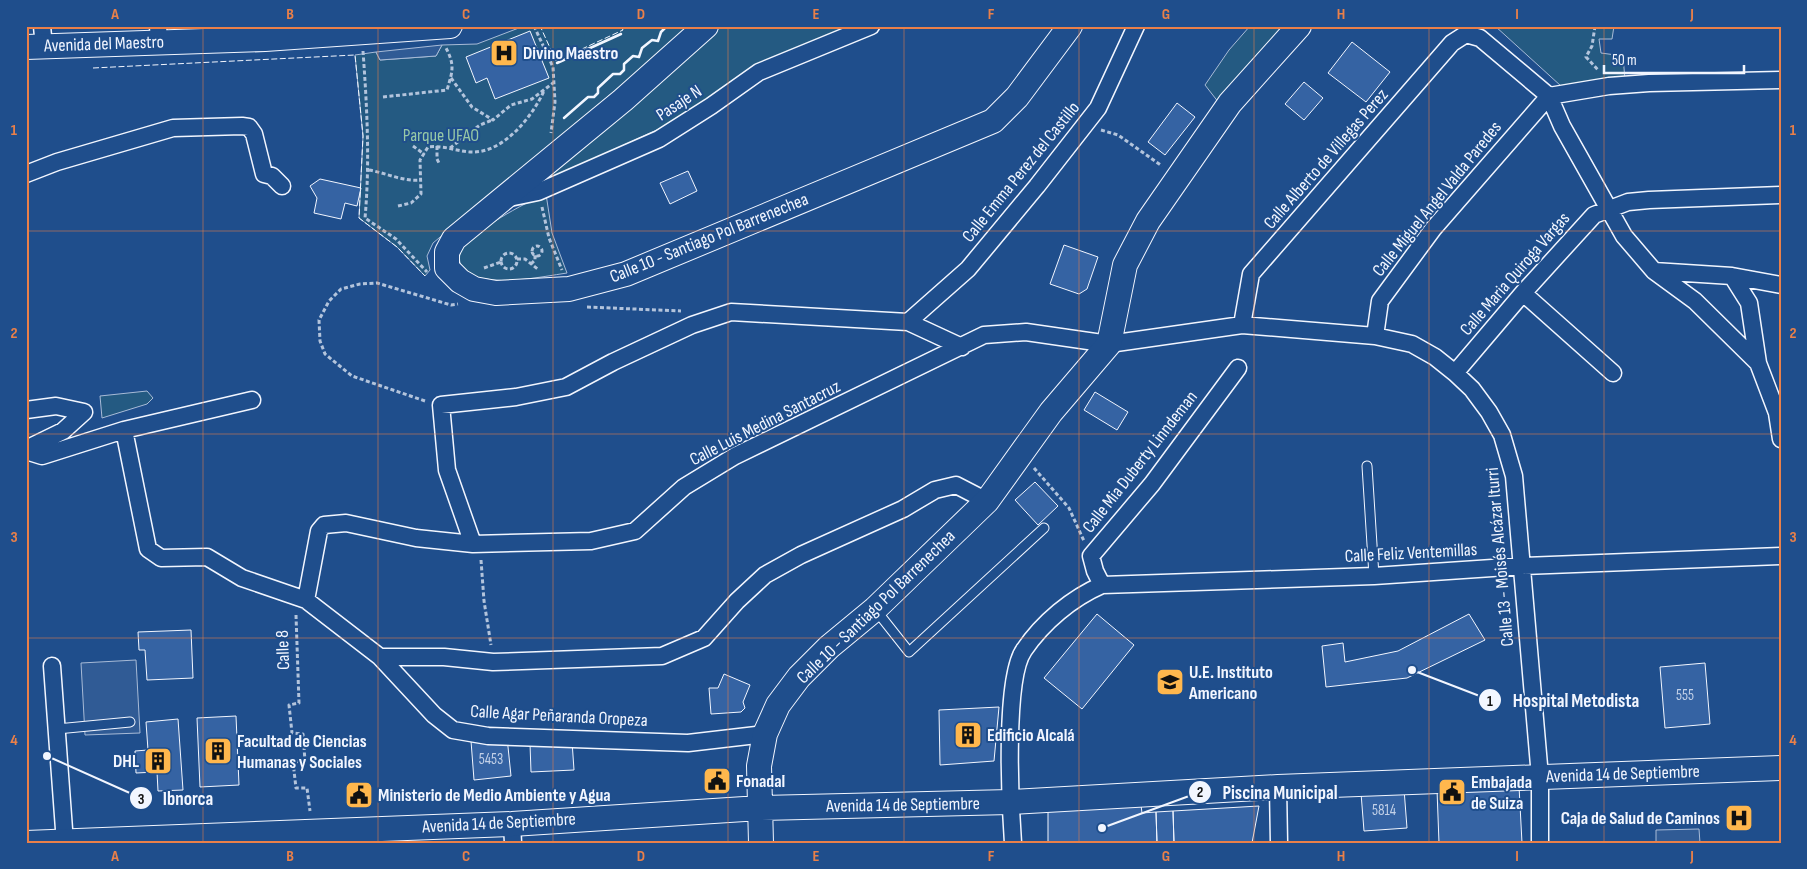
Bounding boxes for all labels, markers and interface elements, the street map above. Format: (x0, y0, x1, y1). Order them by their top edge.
text: A (110, 5, 119, 24)
text: B (286, 5, 294, 24)
text: C (462, 5, 470, 24)
text: D (637, 5, 645, 24)
text: E (813, 5, 820, 24)
text: F (988, 5, 995, 24)
text: G (1162, 5, 1170, 24)
text: H (1337, 5, 1345, 24)
text: I (1515, 5, 1519, 24)
text: J (1689, 5, 1694, 24)
street label: Avenida del Maestro (43, 31, 164, 57)
hospital icon: Divino Maestro (489, 38, 519, 68)
scale bar (1604, 42, 1744, 74)
place label: Divino Maestro (523, 43, 618, 64)
text: 50 m (1612, 51, 1637, 70)
street label: Pasaje N (652, 81, 706, 125)
street label: Calle Alberto de Villegas Perez (1259, 84, 1393, 233)
street label: Calle Emma Perez del Castillo (958, 98, 1084, 246)
street label: Calle Miguel Angel Valda Paredes (1368, 117, 1506, 281)
text: 1 (11, 121, 18, 140)
text: 1 (1790, 121, 1797, 140)
park label: Parque UFAO (403, 125, 479, 146)
street label: Calle 10 - Santiago Pol Barrenechea (607, 189, 811, 287)
street label: Calle Maria Quiroga Vargas (1456, 208, 1574, 340)
text: 2 (10, 324, 18, 343)
text: 2 (1789, 324, 1797, 343)
street label: Calle Luis Medina Santacruz (686, 376, 844, 470)
street label: Calle Mia Duberty Linndeman (1078, 387, 1202, 537)
street label: Calle 13 - Moisés Alcázar Iturri (1482, 467, 1518, 647)
street label: Calle 10 - Santiago Pol Barrenechea (792, 526, 960, 688)
text: 3 (10, 528, 18, 547)
text: 3 (1789, 528, 1797, 547)
street label: Calle Feliz Ventemillas (1344, 539, 1478, 567)
street label: Calle 8 (272, 630, 294, 670)
place label: U.E. Instituto Americano (1188, 662, 1273, 704)
school or university icon: U.E. Instituto Americano (1155, 667, 1185, 697)
callout: Hospital Metodista (1478, 683, 1649, 717)
house number: 555 (1676, 686, 1694, 705)
text: Hospital Metodista (1513, 690, 1639, 713)
text: 1 (1487, 692, 1493, 711)
street label: Calle Agar Peñaranda Oropeza (470, 701, 648, 731)
building icon: Edificio Alcalá (953, 720, 983, 750)
place label: Edificio Alcalá (987, 725, 1075, 746)
text: 4 (10, 731, 18, 750)
place label: Facultad de Ciencias Humanas y Sociales (237, 731, 367, 773)
text: 4 (1789, 731, 1797, 750)
building icon: Facultad de Ciencias Humanas y Sociales (203, 736, 233, 766)
building icon: DHL (143, 746, 173, 776)
house number: 5453 (479, 750, 503, 769)
place label: DHL (113, 751, 139, 772)
street label: Avenida 14 de Septiembre (1545, 761, 1700, 787)
public building icon: Fonadal (702, 766, 732, 796)
place label: Fonadal (736, 771, 785, 792)
place label: Embajada de Suiza (1471, 772, 1532, 814)
callout: Piscina Municipal (1188, 775, 1348, 809)
public building icon: Embajada de Suiza (1437, 777, 1467, 807)
public building icon: Ministerio de Medio Ambiente y Agua (344, 780, 374, 810)
callout: Ibnorca (128, 781, 224, 815)
text: Piscina Municipal (1222, 782, 1338, 805)
text: 2 (1197, 783, 1203, 802)
place label: Ministerio de Medio Ambiente y Agua (378, 785, 611, 806)
text: Ibnorca (163, 788, 213, 811)
text: 3 (138, 790, 145, 809)
street label: Avenida 14 de Septiembre (825, 793, 980, 817)
house number: 5814 (1372, 801, 1396, 820)
hospital icon: Caja de Salud de Caminos (1724, 803, 1754, 833)
street label: Avenida 14 de Septiembre (421, 808, 576, 838)
place label: Caja de Salud de Caminos (1561, 808, 1720, 829)
text: A (110, 847, 119, 866)
text: B (286, 847, 294, 866)
text: C (462, 847, 470, 866)
text: D (637, 847, 645, 866)
text: E (813, 847, 820, 866)
text: F (988, 847, 995, 866)
text: G (1162, 847, 1170, 866)
text: H (1337, 847, 1345, 866)
text: I (1515, 847, 1519, 866)
text: J (1689, 847, 1694, 866)

